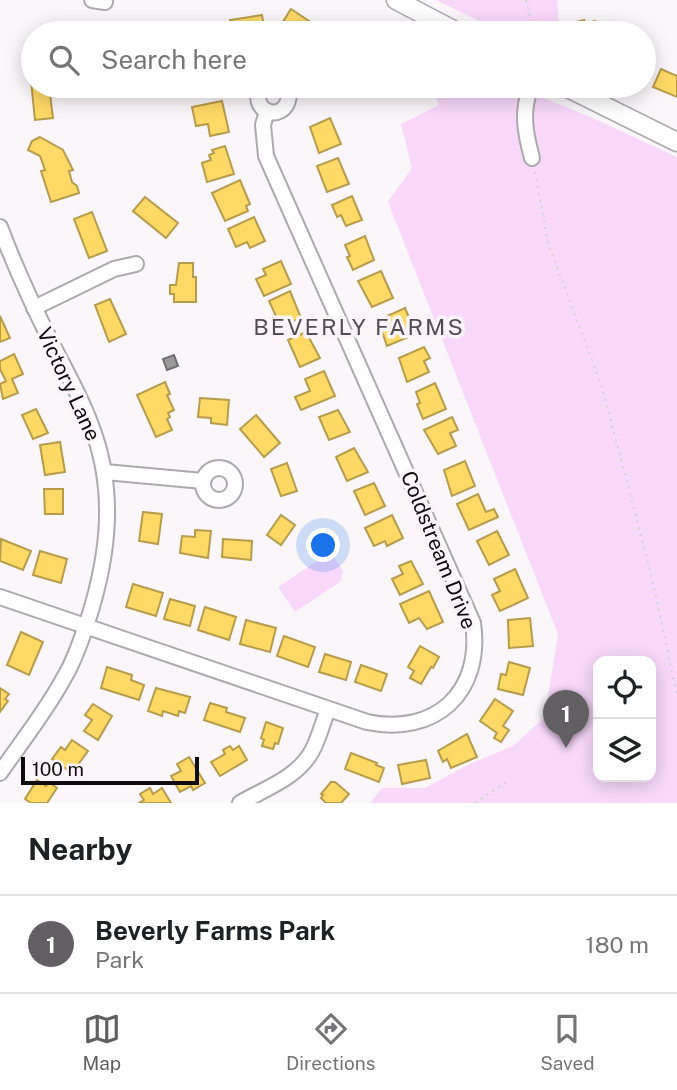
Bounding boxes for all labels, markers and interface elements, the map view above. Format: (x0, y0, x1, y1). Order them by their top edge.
search box (21, 21, 656, 98)
icon: search (45, 41, 83, 79)
text: Search here (101, 44, 247, 75)
district label: BEVERLY FARMS (253, 313, 465, 340)
street label: Victory Lane (32, 323, 106, 445)
street label: Coldstream Drive (396, 467, 482, 633)
your location (306, 528, 340, 562)
map controls (593, 656, 656, 782)
button: locate (593, 656, 656, 719)
pin: 1 (543, 690, 589, 748)
button: layers (593, 719, 656, 782)
scale bar (21, 754, 200, 786)
text: 100 m (32, 758, 84, 780)
text: Nearby (28, 831, 132, 867)
text: Beverly Farms Park (95, 915, 335, 946)
text: 1 (46, 931, 56, 958)
text: 180 m (585, 931, 649, 958)
text: Park (95, 946, 144, 973)
tab: Map (82, 1010, 121, 1074)
tab: Directions (286, 1010, 375, 1074)
tab: Saved (540, 1010, 595, 1074)

